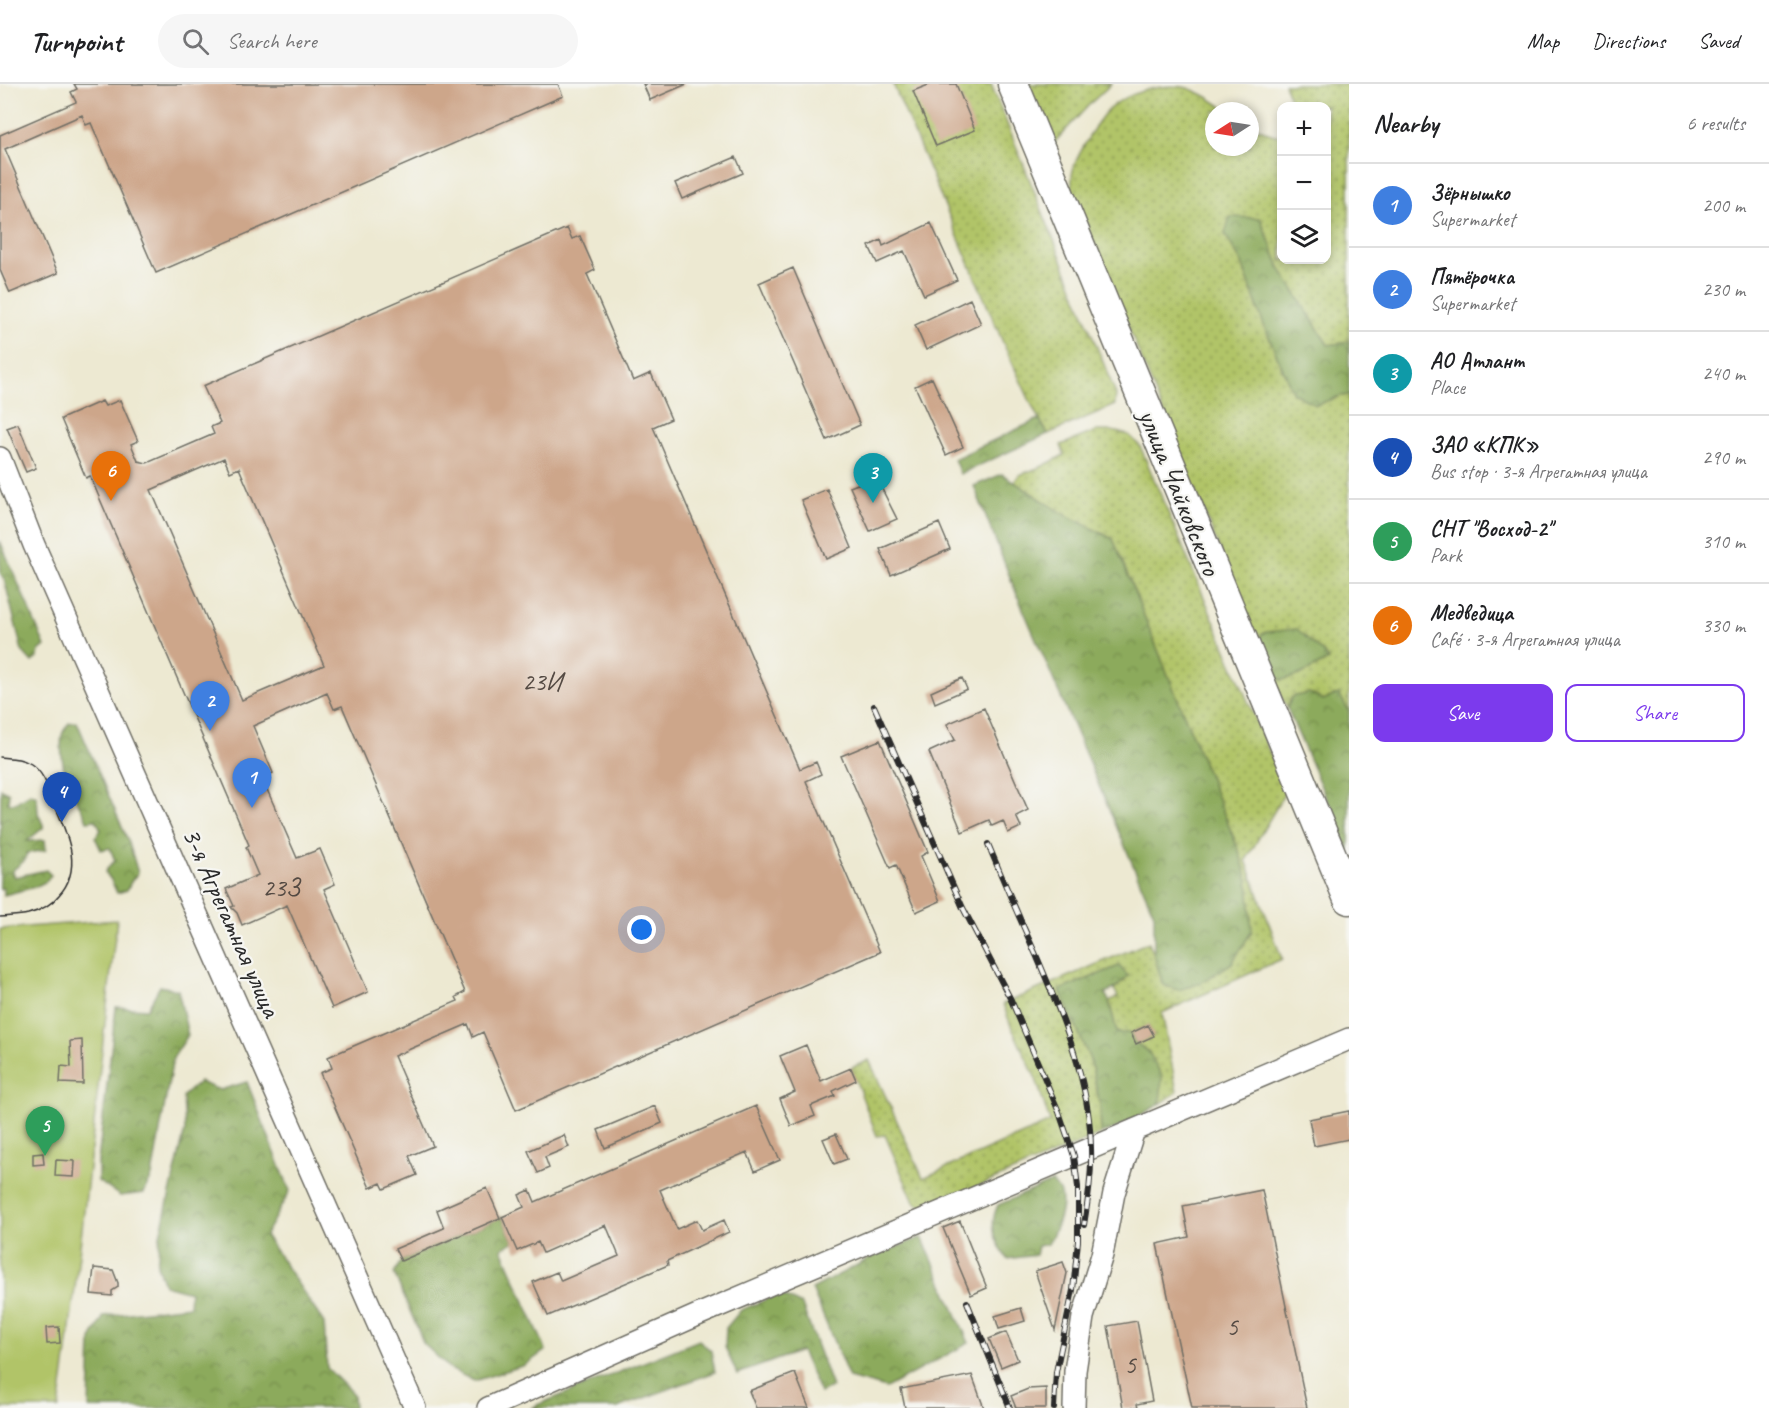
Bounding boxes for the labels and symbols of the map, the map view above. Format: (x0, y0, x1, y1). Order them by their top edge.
north arrow (1205, 102, 1259, 156)
street label: улица Чайковского (1130, 402, 1230, 582)
pin: 6 (92, 452, 130, 501)
pin: 3 (854, 454, 892, 503)
house number: 23И (522, 665, 566, 698)
pin: 2 (190, 682, 230, 731)
pin: 1 (232, 758, 272, 808)
pin: 4 (42, 772, 82, 822)
street label: 3-я Агрегатная улица (175, 822, 290, 1024)
house number: 23З (262, 871, 302, 904)
your location (627, 915, 656, 944)
pin: 5 (26, 1106, 64, 1156)
house number: 5 (1226, 1310, 1239, 1343)
house number: 5 (1124, 1348, 1137, 1381)

